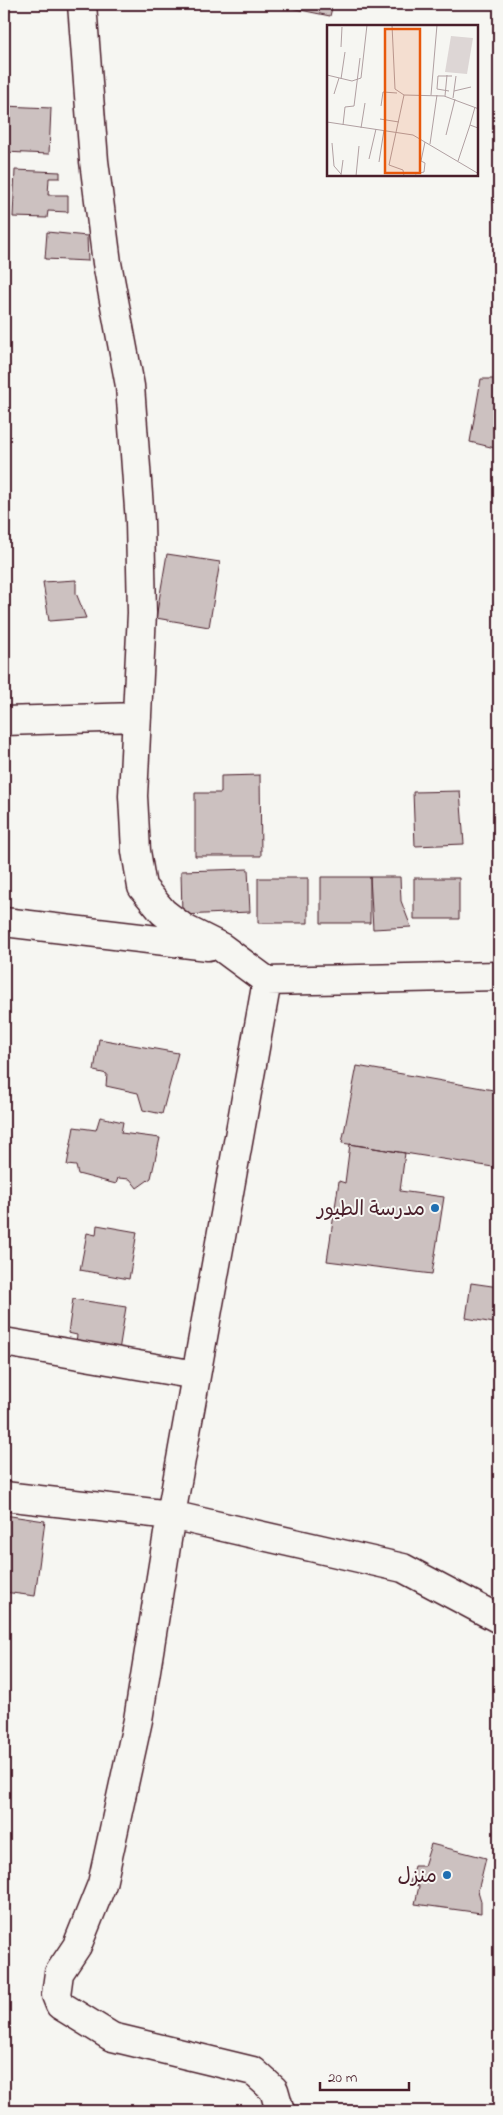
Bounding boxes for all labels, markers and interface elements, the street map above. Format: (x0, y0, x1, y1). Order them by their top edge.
inset map (327, 25, 478, 176)
place label: مدرسة الطيور (315, 1196, 425, 1225)
marker: مدرسة الطيور (429, 1202, 441, 1214)
place label: منزل (398, 1863, 437, 1892)
marker: منزل (441, 1869, 453, 1881)
scale bar (320, 2060, 409, 2092)
text: 20 m (328, 2067, 358, 2089)

